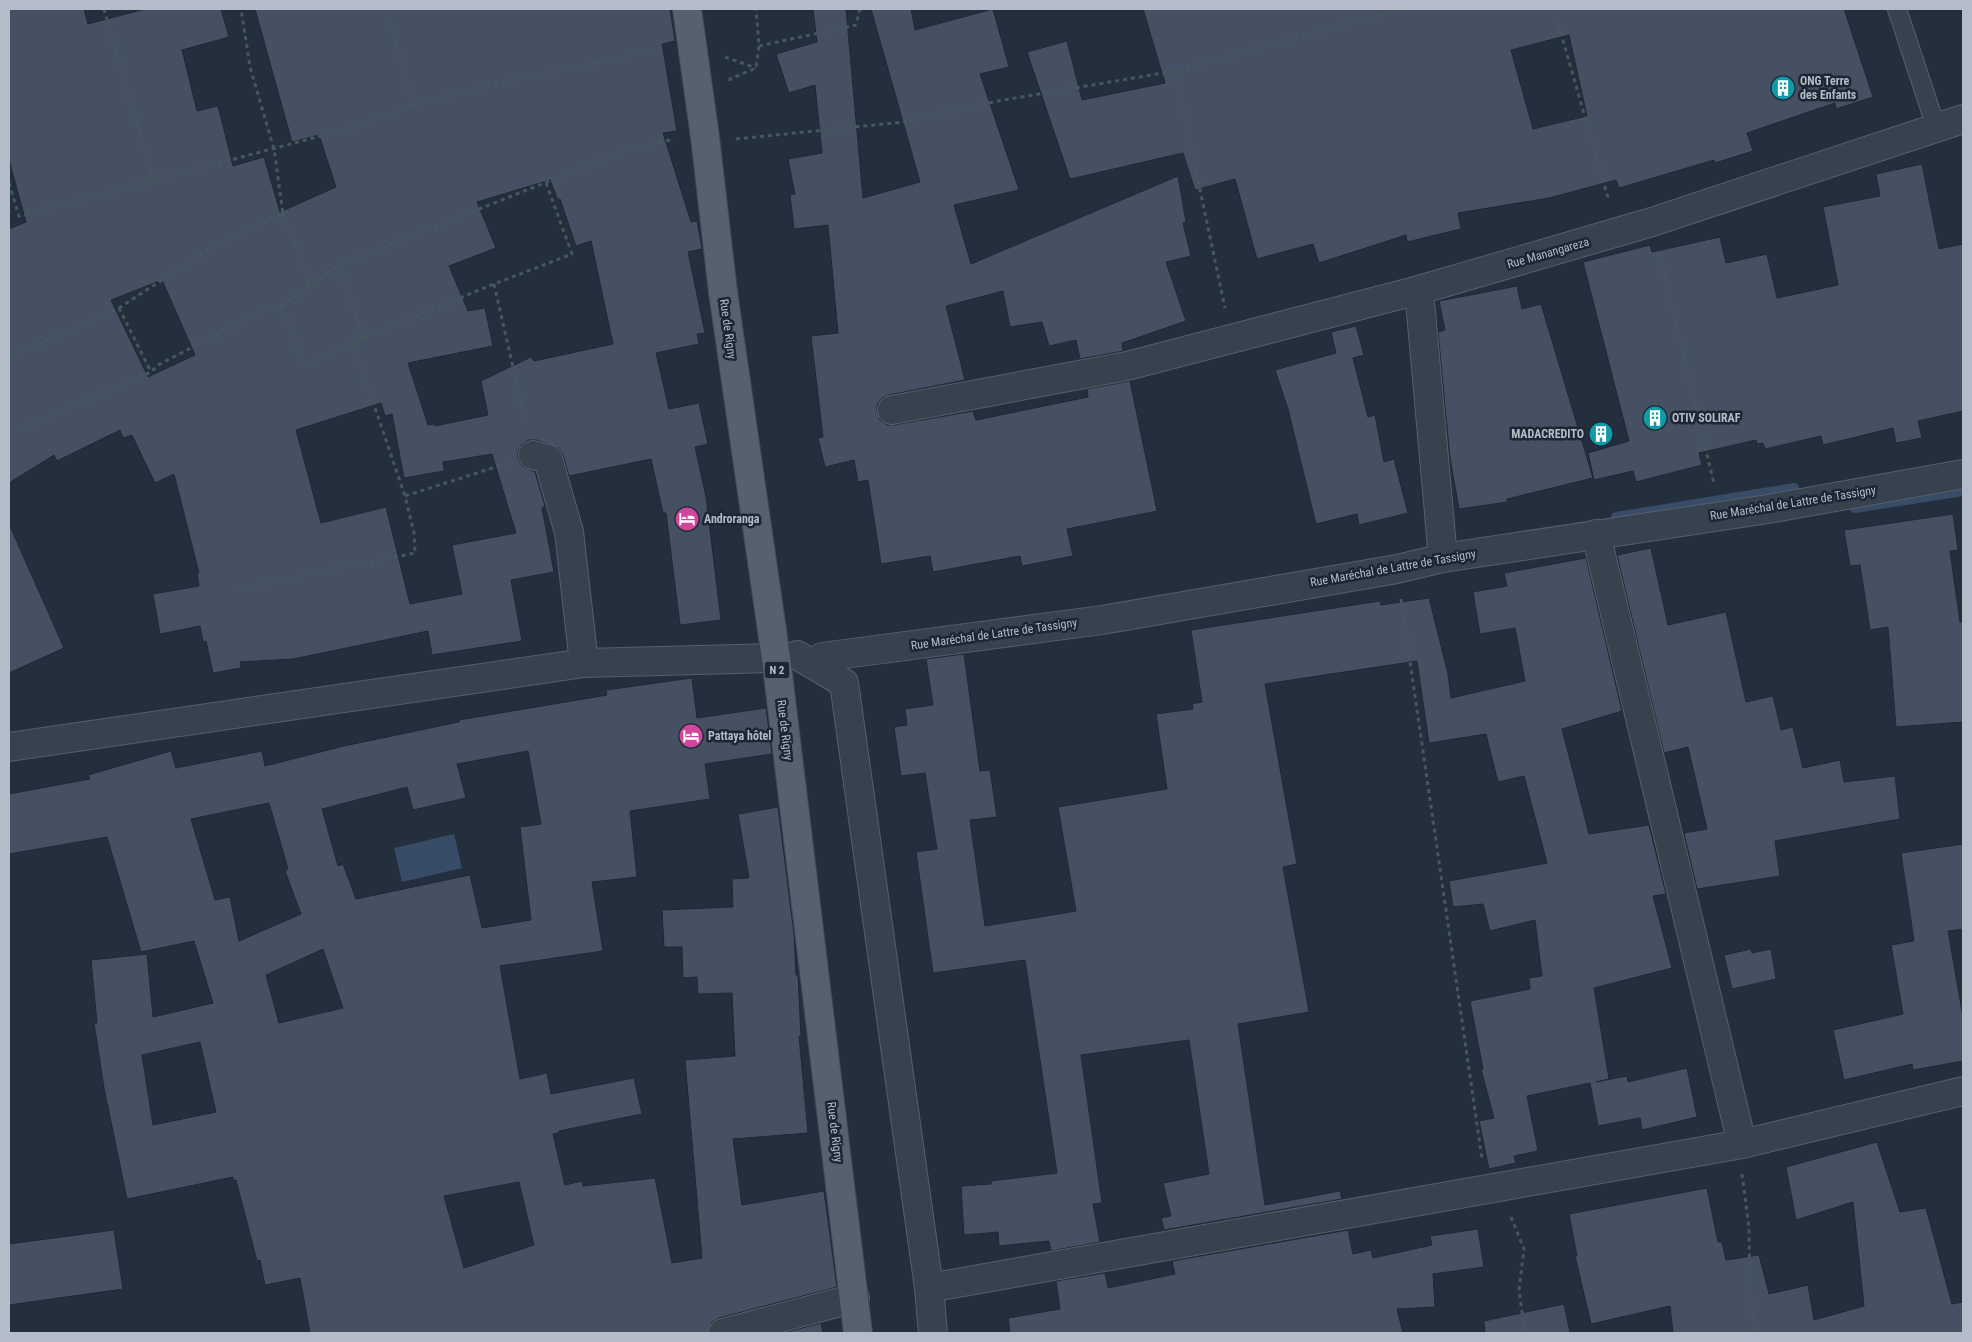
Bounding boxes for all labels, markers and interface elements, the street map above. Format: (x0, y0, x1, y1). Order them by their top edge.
place label: ONG Terre des Enfants (1800, 74, 1857, 102)
building icon: ONG Terre des Enfants (1770, 75, 1796, 101)
street label: Rue Manangareza (1505, 235, 1591, 271)
street label: Rue de Rigny (717, 298, 739, 360)
building icon: OTIV SOLIRAF (1642, 405, 1668, 431)
place label: OTIV SOLIRAF (1672, 411, 1741, 425)
building icon: MADACREDITO (1588, 421, 1614, 447)
place label: MADACREDITO (1511, 427, 1584, 441)
street label: Rue Maréchal de Lattre de Tassigny (1709, 483, 1877, 523)
hotel icon: Androranga (674, 506, 700, 532)
place label: Androranga (704, 512, 760, 526)
street label: Rue Maréchal de Lattre de Tassigny (1309, 547, 1477, 589)
street label: Rue Maréchal de Lattre de Tassigny (910, 615, 1078, 653)
road number: N 2 (764, 662, 790, 678)
street label: Rue de Rigny (774, 699, 796, 761)
hotel icon: Pattaya hôtel (678, 723, 704, 749)
place label: Pattaya hôtel (708, 729, 771, 743)
street label: Rue de Rigny (824, 1101, 846, 1163)

